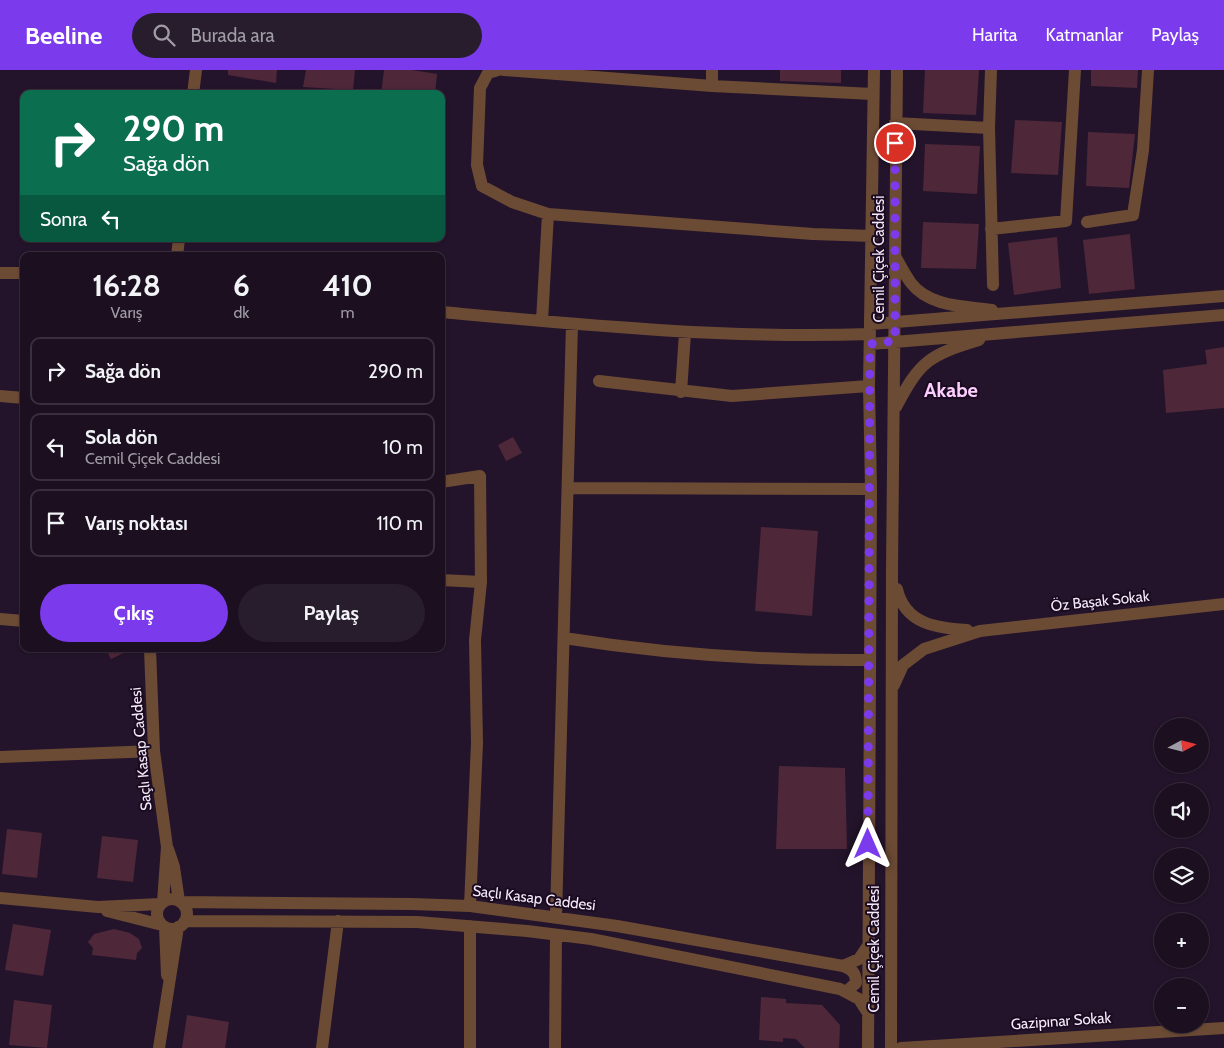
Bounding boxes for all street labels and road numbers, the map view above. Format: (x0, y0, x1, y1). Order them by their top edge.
street label: Cemil Çiçek Caddesi (870, 195, 888, 323)
street label: Öz Başak Sokak (1050, 587, 1151, 615)
street label: Saçlı Kasap Caddesi (127, 687, 155, 811)
street label: Saçlı Kasap Caddesi (471, 882, 597, 914)
street label: Cemil Çiçek Caddesi (865, 885, 883, 1013)
street label: Gazipınar Sokak (1010, 1009, 1112, 1033)

